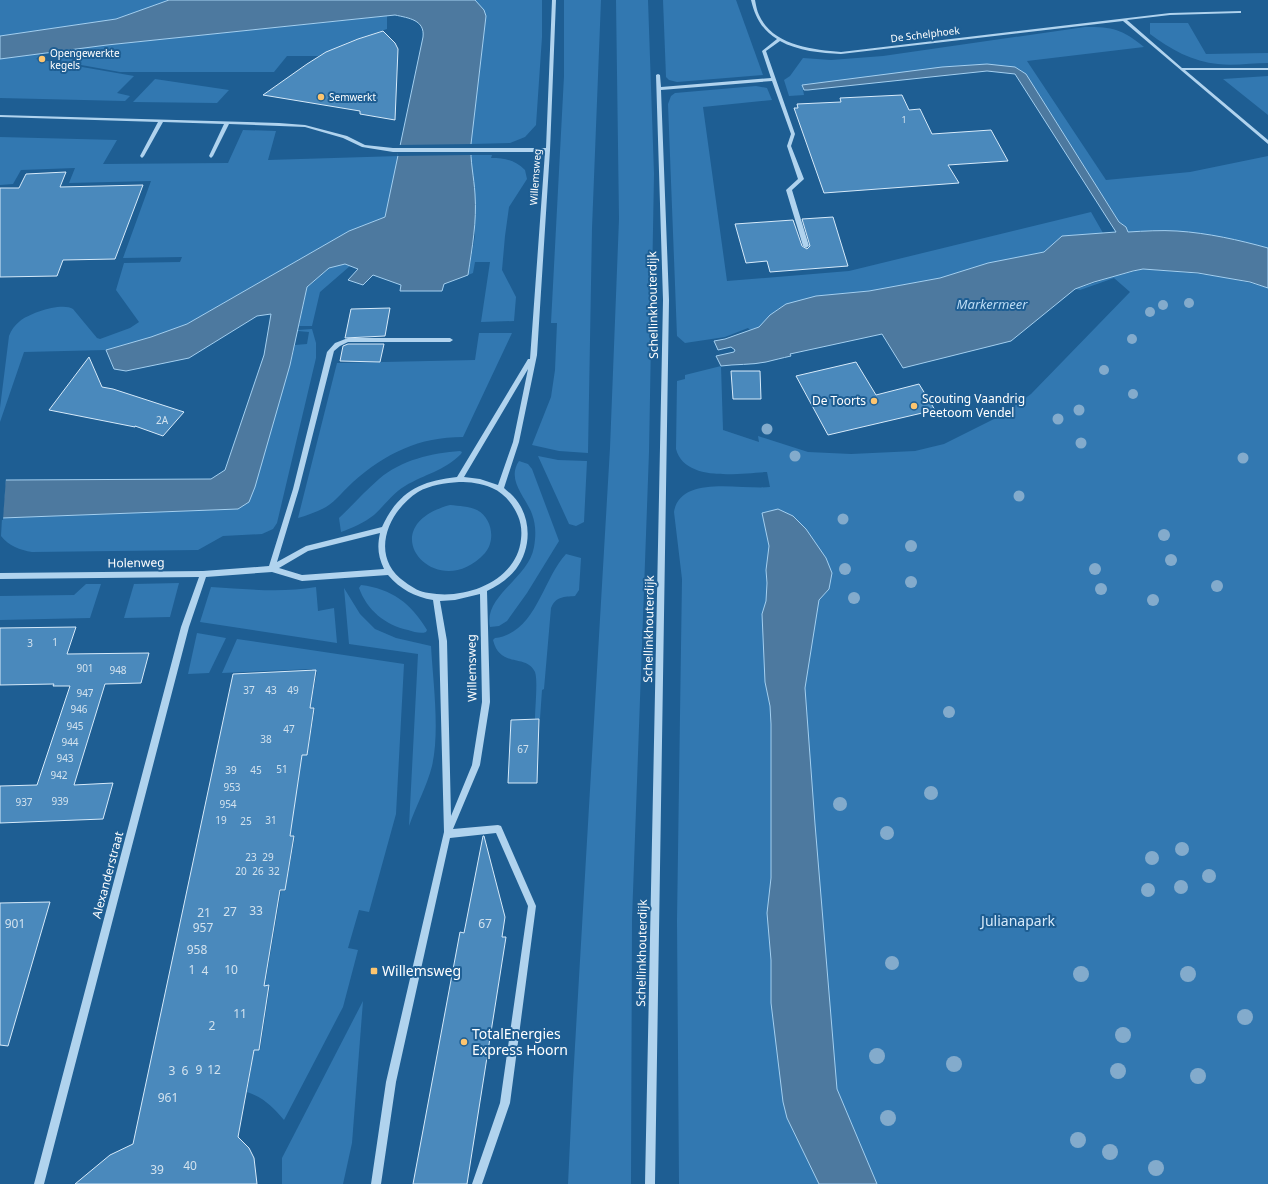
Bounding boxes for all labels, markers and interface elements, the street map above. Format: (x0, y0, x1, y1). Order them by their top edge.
street label: De Schelphoek (890, 23, 961, 45)
place label: Opengewerkte kegels (50, 46, 120, 72)
marker: Opengewerkte kegels (37, 54, 47, 64)
place label: Semwerkt (329, 90, 376, 104)
marker: Semwerkt (316, 92, 326, 102)
house number: 1 (901, 113, 907, 126)
street label: Willemsweg (526, 148, 544, 206)
street label: Schellinkhouterdijk (643, 251, 662, 359)
water label: Markermeer (957, 295, 1028, 313)
place label: Scouting Vaandrig Peetoom Vendel (922, 390, 1025, 421)
place label: De Toorts (812, 392, 866, 409)
marker: De Toorts (869, 396, 879, 406)
marker: Scouting Vaandrig Peetoom Vendel (909, 401, 919, 411)
house number: 2A (156, 413, 169, 427)
street label: Holenweg (107, 554, 165, 571)
street label: Schellinkhouterdijk (639, 574, 658, 683)
street label: Willemsweg (462, 634, 481, 702)
house number: 1 (52, 635, 58, 649)
house number: 3 (27, 636, 33, 650)
house number: 901 (76, 661, 94, 675)
house number: 948 (109, 663, 127, 677)
house number: 37 (243, 683, 255, 697)
house number: 43 (265, 683, 277, 697)
house number: 49 (287, 683, 299, 697)
house number: 947 (76, 686, 94, 700)
house number: 946 (70, 702, 88, 716)
house number: 945 (66, 719, 84, 733)
house number: 47 (283, 722, 295, 736)
house number: 38 (260, 732, 272, 746)
house number: 944 (61, 735, 79, 749)
house number: 67 (517, 742, 529, 756)
house number: 943 (56, 751, 74, 765)
house number: 51 (276, 762, 288, 776)
house number: 39 (225, 763, 237, 777)
house number: 45 (250, 763, 262, 777)
house number: 942 (50, 768, 68, 782)
house number: 953 (223, 780, 241, 794)
house number: 939 (51, 794, 69, 808)
house number: 937 (15, 795, 33, 809)
house number: 954 (219, 797, 237, 811)
house number: 19 (215, 813, 227, 827)
house number: 31 (265, 813, 277, 827)
house number: 25 (240, 814, 252, 828)
street label: Alexanderstraat (88, 829, 127, 920)
house number: 23 (245, 850, 257, 864)
house number: 29 (262, 850, 274, 864)
house number: 20 (235, 864, 247, 878)
house number: 26 (252, 864, 264, 878)
house number: 32 (268, 864, 280, 878)
street label: Schellinkhouterdijk (632, 898, 651, 1007)
house number: 33 (249, 902, 263, 919)
house number: 27 (223, 903, 237, 920)
house number: 21 (197, 904, 211, 921)
park label: Julianapark (979, 911, 1055, 930)
house number: 901 (5, 915, 25, 932)
house number: 67 (478, 915, 492, 932)
house number: 957 (193, 919, 213, 936)
house number: 958 (187, 941, 207, 958)
house number: 1 (189, 961, 195, 978)
house number: 10 (224, 961, 238, 978)
place label: Willemsweg (382, 961, 461, 980)
house number: 4 (202, 962, 209, 979)
marker: Willemsweg (369, 966, 379, 976)
house number: 11 (233, 1005, 247, 1022)
house number: 2 (209, 1017, 216, 1034)
place label: TotalEnergies Express Hoorn (472, 1024, 568, 1059)
marker: TotalEnergies Express Hoorn (459, 1037, 469, 1047)
house number: 9 (196, 1061, 203, 1078)
house number: 12 (207, 1061, 221, 1078)
house number: 3 (169, 1062, 176, 1079)
house number: 6 (182, 1062, 189, 1079)
house number: 961 (158, 1089, 178, 1106)
house number: 40 (183, 1157, 197, 1174)
house number: 39 (150, 1161, 164, 1178)

